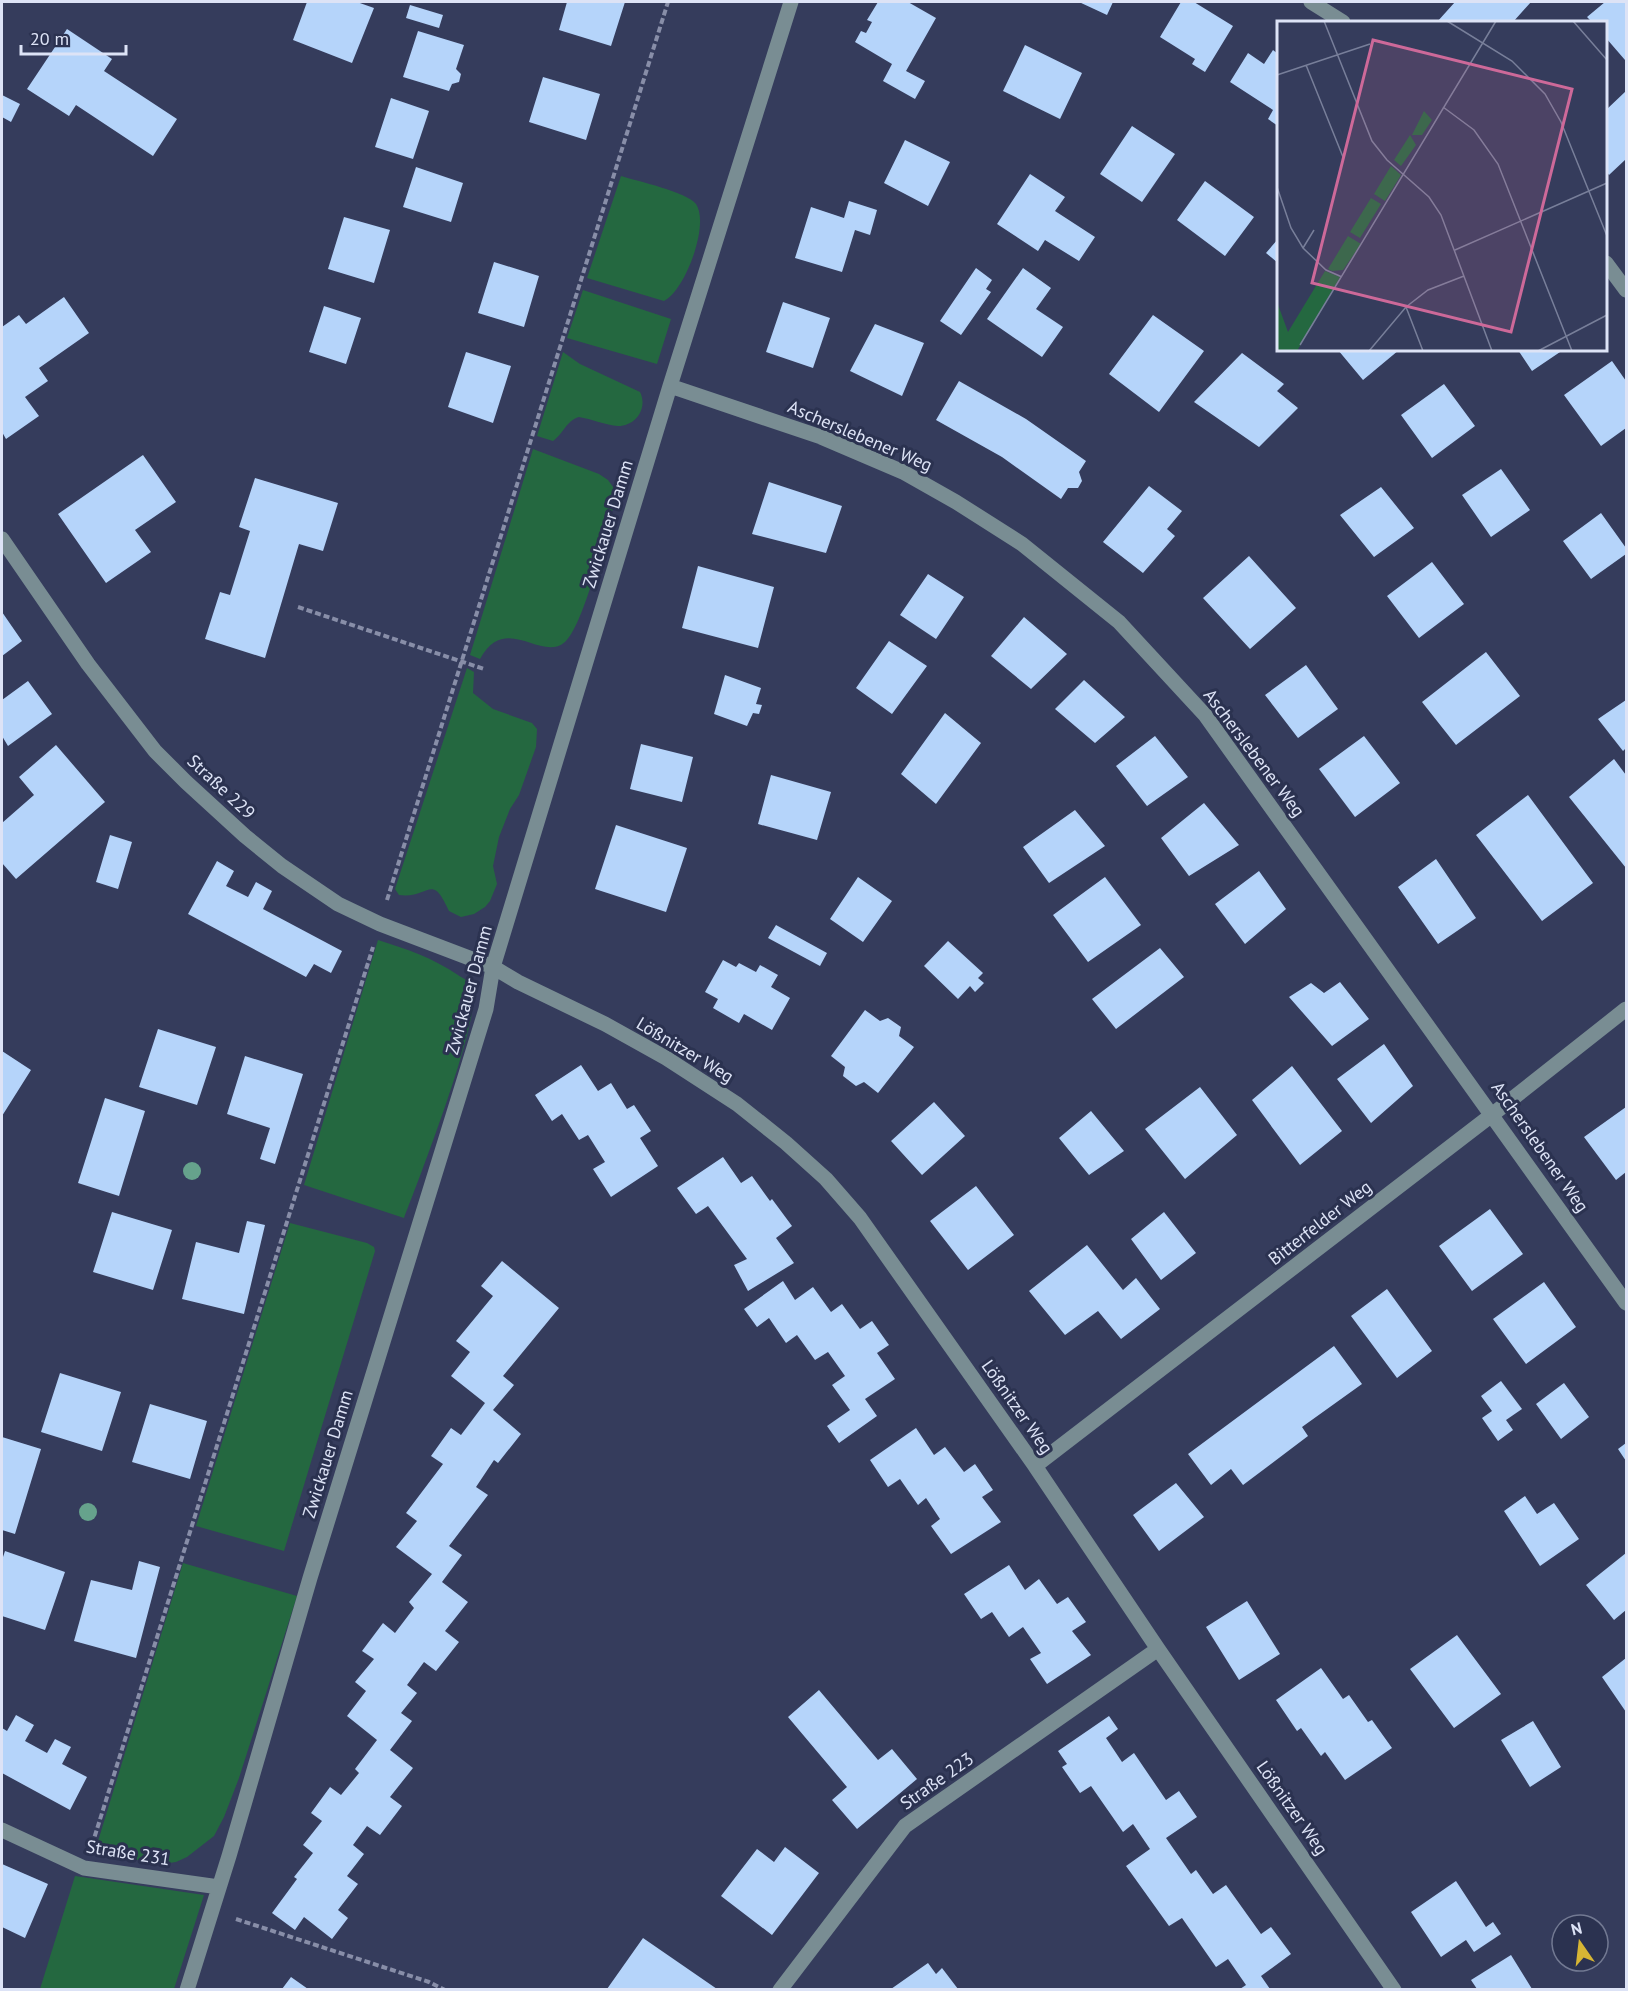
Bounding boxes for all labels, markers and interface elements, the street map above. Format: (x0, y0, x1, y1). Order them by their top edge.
scale bar (21, 18, 126, 56)
inset map (1277, 21, 1607, 351)
text: 20 m (30, 27, 69, 50)
street label: Ascherslebener Weg (785, 395, 936, 476)
street label: Zwickauer Damm (577, 457, 638, 591)
street label: Ascherslebener Weg (1199, 684, 1310, 821)
street label: Straße 229 (183, 749, 260, 824)
street label: Zwickauer Damm (440, 923, 497, 1057)
street label: Lößnitzer Weg (632, 1011, 738, 1088)
street label: Ascherslebener Weg (1487, 1077, 1594, 1217)
street label: Bitterfelder Weg (1263, 1175, 1376, 1270)
street label: Lößnitzer Weg (977, 1355, 1058, 1458)
street label: Zwickauer Damm (297, 1387, 358, 1521)
street label: Straße 223 (895, 1747, 978, 1814)
street label: Lößnitzer Weg (1252, 1756, 1333, 1859)
street label: Straße 231 (84, 1835, 172, 1870)
north arrow (1550, 1913, 1610, 1973)
text: N (1569, 1917, 1584, 1939)

